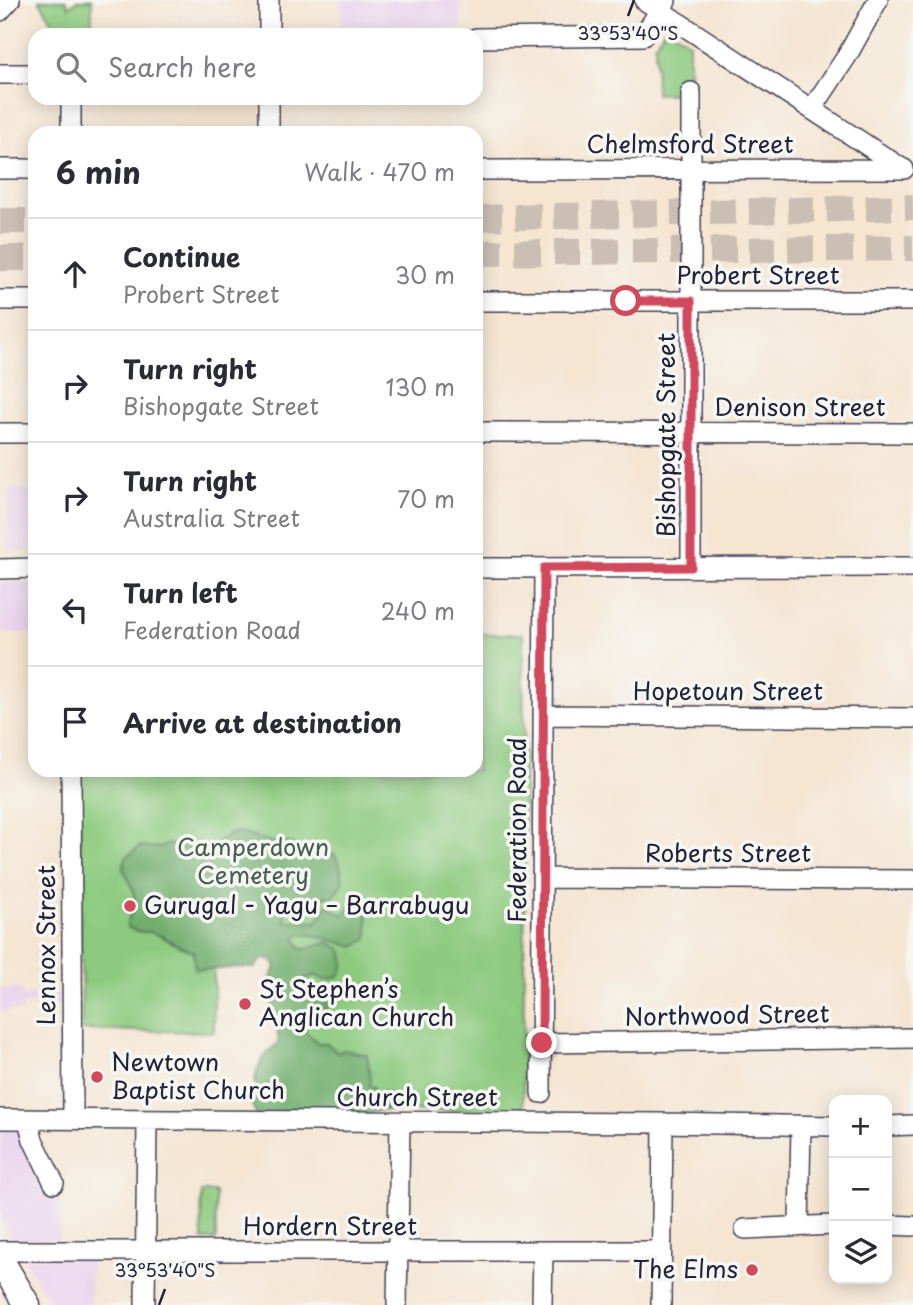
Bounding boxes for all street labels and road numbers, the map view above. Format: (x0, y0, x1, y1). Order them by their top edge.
street label: Chelmsford Street (586, 125, 794, 161)
street label: Probert Street (676, 256, 840, 292)
street label: Bishopgate Street (647, 333, 683, 537)
street label: Denison Street (714, 388, 886, 424)
street label: Hopetoun Street (633, 672, 823, 708)
street label: Federation Road (498, 737, 534, 923)
street label: Roberts Street (645, 834, 811, 870)
street label: Lennox Street (27, 865, 63, 1025)
street label: Northwood Street (624, 994, 830, 1034)
street label: Church Street (336, 1078, 498, 1114)
street label: Hordern Street (243, 1207, 417, 1243)

